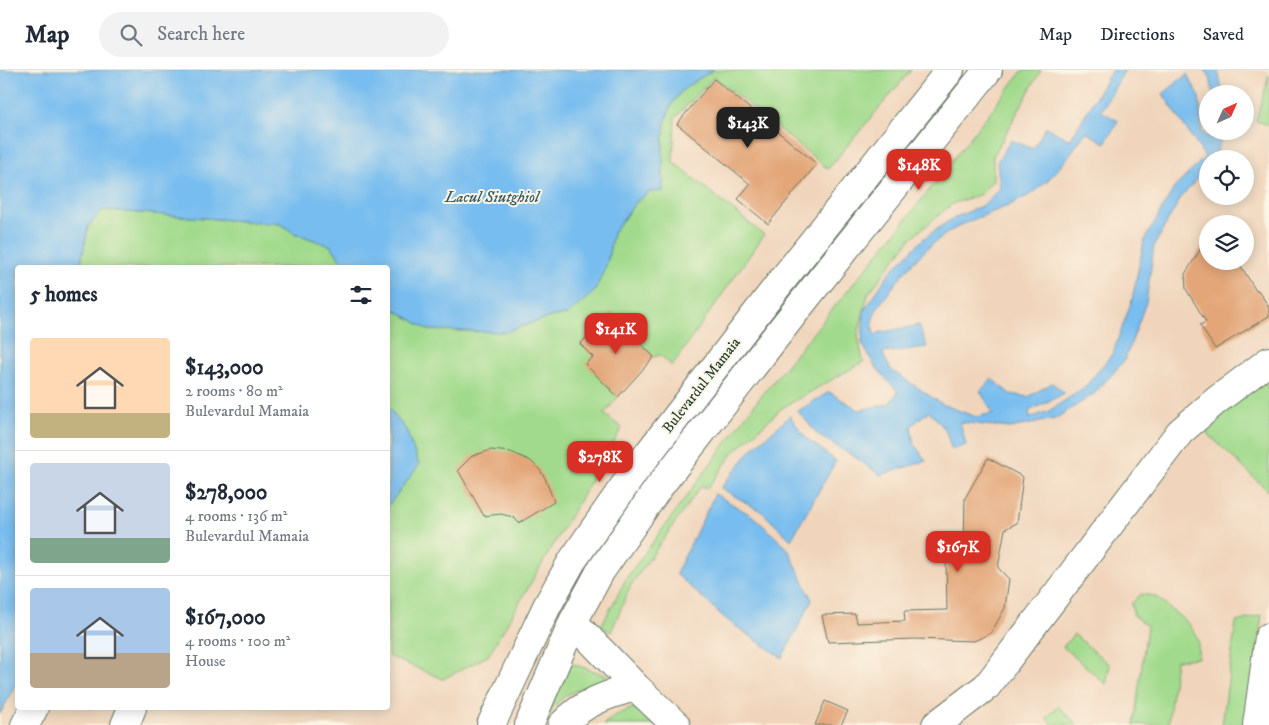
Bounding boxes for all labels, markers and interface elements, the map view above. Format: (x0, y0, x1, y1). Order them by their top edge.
search box (99, 12, 449, 57)
text: Map (25, 20, 69, 50)
icon: search (117, 21, 145, 49)
text: Search here (157, 23, 245, 46)
text: Map (1039, 24, 1072, 46)
text: Directions (1100, 24, 1175, 46)
text: Saved (1203, 24, 1244, 46)
north arrow (1199, 85, 1254, 140)
map controls (1199, 85, 1254, 270)
pin: $143K (713, 106, 783, 149)
text: $143K (727, 113, 769, 133)
pin: $148K (884, 148, 954, 191)
button: locate (1199, 150, 1254, 205)
text: $148K (897, 155, 941, 175)
water label: Lacul Siutghiol (444, 187, 541, 207)
button: layers (1199, 215, 1254, 270)
icon: filters (347, 281, 375, 309)
text: 5 homes (30, 282, 98, 308)
pin: $141K (581, 312, 651, 355)
text: $141K (596, 319, 636, 339)
street label: Bulevardul Mamaia (658, 333, 745, 437)
text: $143,000 (185, 355, 264, 381)
icon: home (70, 358, 130, 418)
text: 2 rooms · 80 m² (185, 381, 283, 401)
text: Bulevardul Mamaia (185, 401, 309, 421)
pin: $278K (565, 440, 635, 483)
text: $278K (578, 447, 622, 467)
text: $278,000 (185, 480, 267, 506)
icon: home (70, 483, 130, 543)
text: 4 rooms · 136 m² (185, 506, 288, 526)
text: Bulevardul Mamaia (185, 526, 309, 546)
pin: $167K (923, 530, 993, 573)
text: $167K (937, 537, 979, 557)
text: $167,000 (185, 605, 266, 631)
icon: home (70, 608, 130, 668)
text: 4 rooms · 100 m² (185, 631, 290, 651)
text: House (185, 651, 226, 671)

